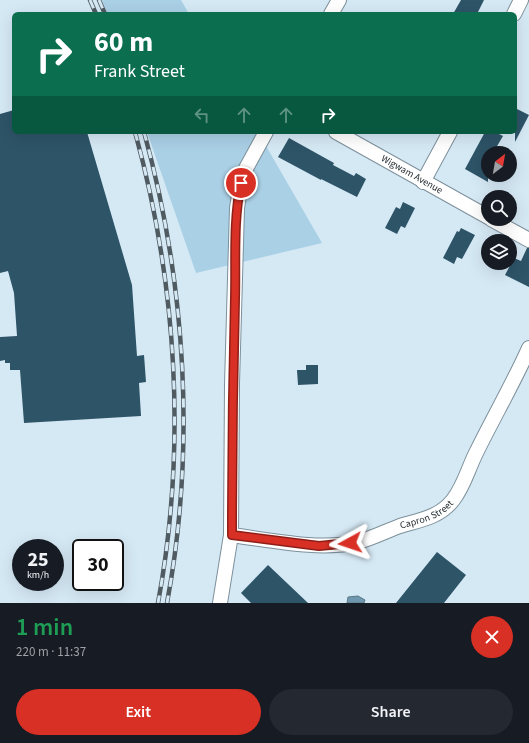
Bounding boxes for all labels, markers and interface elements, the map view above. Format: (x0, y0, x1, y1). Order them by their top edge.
text: 60 m (94, 22, 153, 62)
icon: right (28, 28, 80, 80)
text: Frank Street (94, 59, 185, 84)
icon: left (191, 104, 213, 126)
icon: ahead (233, 104, 255, 126)
icon: ahead (275, 104, 297, 126)
icon: right (317, 104, 339, 126)
north arrow (481, 146, 517, 182)
map controls (481, 146, 517, 270)
street label: Wigwam Avenue (379, 152, 445, 197)
pin (224, 166, 258, 200)
icon: arrive (230, 172, 252, 194)
button: search (481, 190, 517, 226)
button: layers (481, 234, 517, 270)
street label: Capron Street (398, 497, 457, 533)
position arrow (329, 522, 371, 564)
speed limit sign: 30 (72, 539, 124, 591)
text: 25 (27, 546, 49, 574)
text: km/h (27, 568, 49, 582)
text: 1 min (16, 610, 73, 645)
button: close (471, 616, 513, 658)
text: 220 m · 11:37 (16, 643, 86, 661)
button: Exit (16, 689, 261, 735)
button: Share (269, 689, 513, 735)

